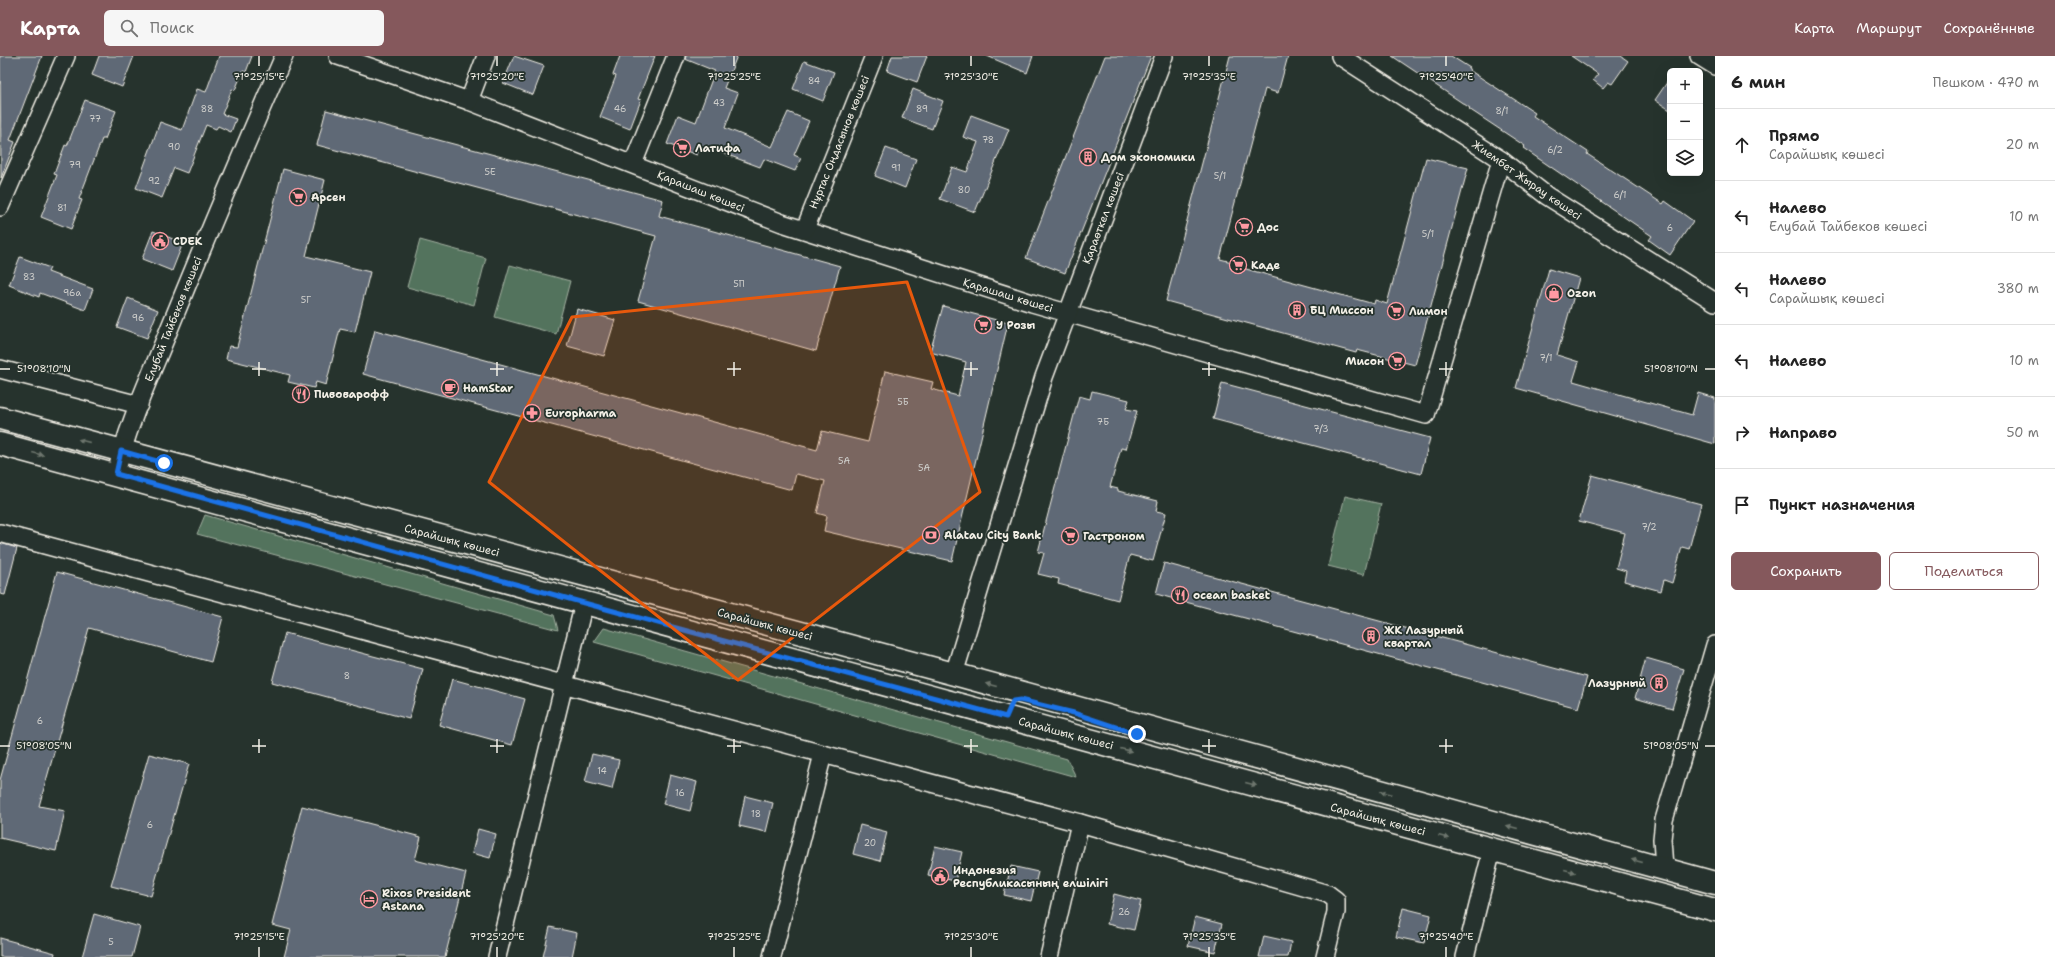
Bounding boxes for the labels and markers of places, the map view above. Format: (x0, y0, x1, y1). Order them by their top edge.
supermarket icon: Латифа (672, 138, 692, 158)
place label: Латифа (695, 141, 741, 156)
building icon: Дом экономики (1078, 147, 1098, 167)
place label: Дом экономики (1101, 150, 1195, 165)
supermarket icon: Арсен (288, 187, 308, 207)
place label: Арсен (311, 190, 346, 205)
supermarket icon: Дос (1234, 217, 1254, 237)
place label: Дос (1257, 220, 1279, 235)
public building icon: CDEK (150, 231, 170, 251)
place label: CDEK (173, 234, 203, 249)
supermarket icon: Каде (1228, 255, 1248, 275)
place label: Каде (1251, 258, 1281, 273)
shop icon: Ozon (1544, 283, 1564, 303)
place label: Ozon (1567, 286, 1597, 301)
building icon: БЦ Миссон (1287, 300, 1307, 320)
supermarket icon: Лимон (1386, 301, 1406, 321)
place label: БЦ Миссон (1310, 303, 1374, 318)
place label: Лимон (1409, 304, 1448, 319)
supermarket icon: У Розы (973, 315, 993, 335)
place label: У Розы (996, 318, 1036, 333)
supermarket icon: Мисон (1387, 351, 1407, 371)
place label: Мисон (1345, 354, 1384, 369)
cafe icon: HamStar (440, 378, 460, 398)
place label: HamStar (463, 381, 513, 396)
restaurant icon: Пивоварофф (291, 384, 311, 404)
place label: Пивоварофф (314, 387, 389, 402)
pharmacy icon: Europharma (522, 403, 542, 423)
place label: Europharma (545, 406, 617, 421)
bank icon: Alatau City Bank (921, 525, 941, 545)
supermarket icon: Гастроном (1060, 526, 1080, 546)
place label: Alatau City Bank (944, 528, 1042, 543)
place label: Гастроном (1083, 529, 1145, 544)
restaurant icon: ocean basket (1170, 585, 1190, 605)
place label: ocean basket (1193, 588, 1271, 603)
place label: ЖК Лазурный квартал (1384, 623, 1464, 651)
building icon: ЖК Лазурный квартал (1361, 626, 1381, 646)
building icon: Лазурный (1649, 673, 1669, 693)
place label: Лазурный (1588, 676, 1646, 691)
place label: Индонезия Республикасының елшілігі (953, 863, 1108, 891)
public building icon: Индонезия Республикасының елшілігі (930, 866, 950, 886)
place label: Rixos President Astana (382, 886, 472, 914)
hotel icon: Rixos President Astana (359, 889, 379, 909)

